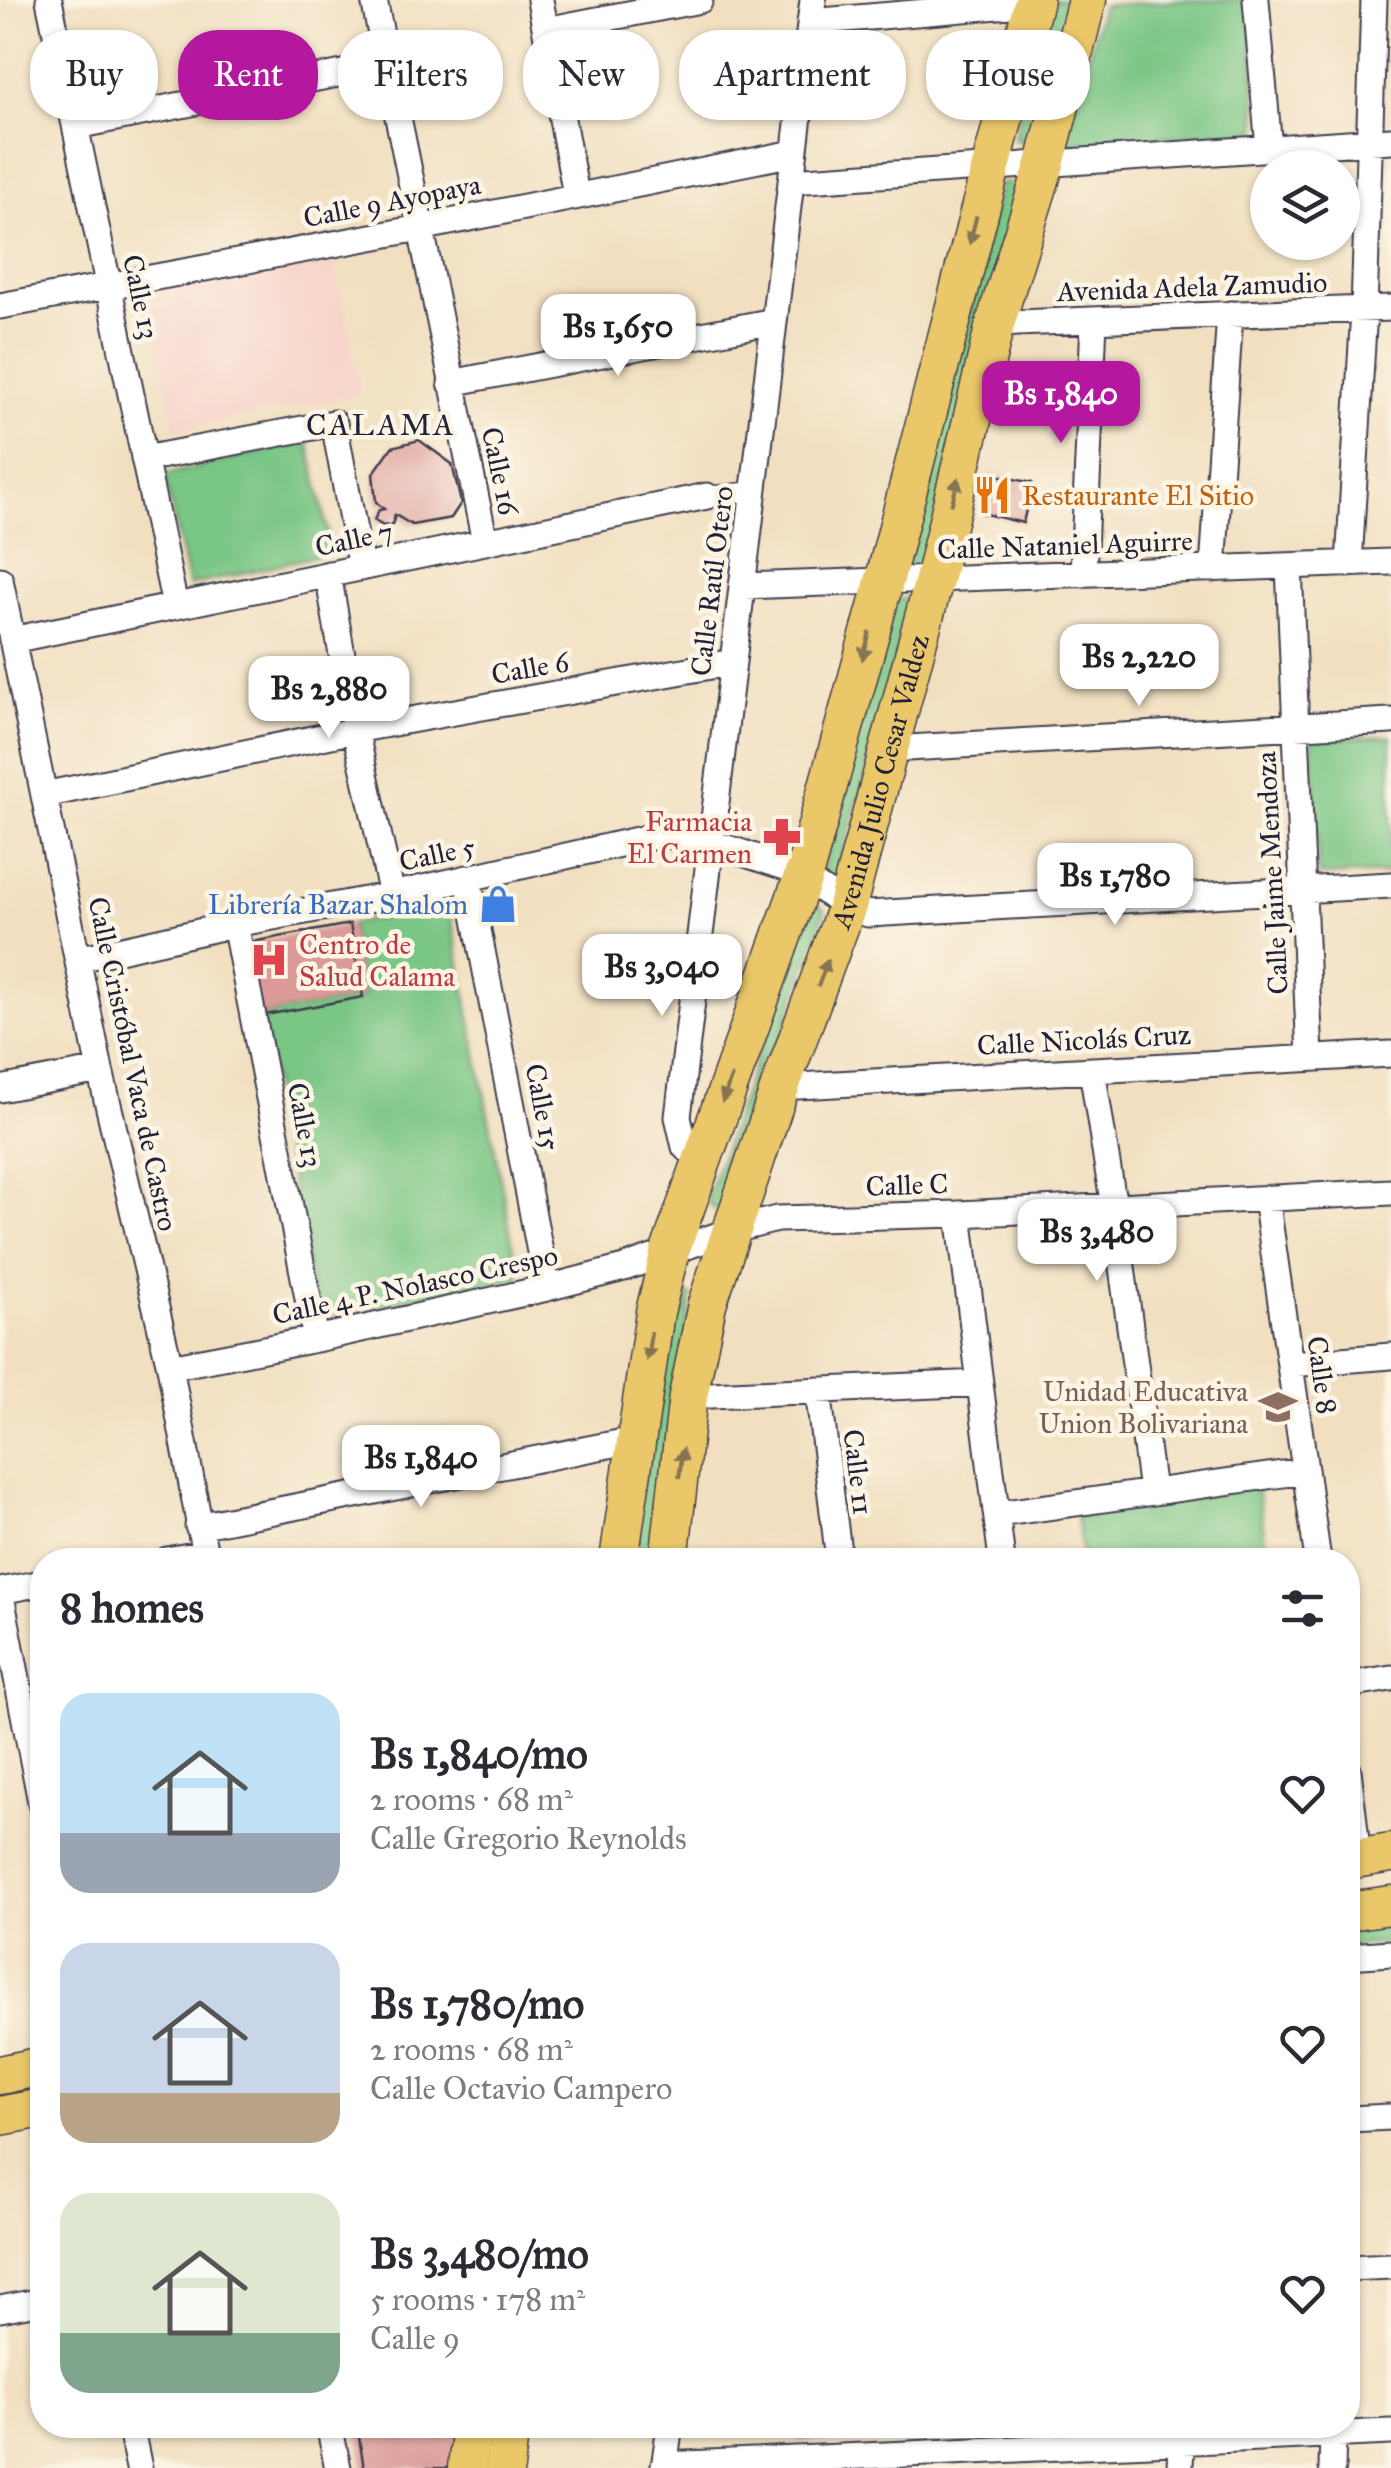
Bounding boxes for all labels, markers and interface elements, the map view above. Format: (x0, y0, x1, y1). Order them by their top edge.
chip: Buy (30, 30, 158, 120)
chip: Rent (178, 30, 318, 120)
chip: Filters (338, 30, 503, 120)
chip: New (523, 30, 659, 120)
chip: Apartment (679, 30, 906, 120)
chip: House (926, 30, 1090, 120)
map controls (1250, 150, 1360, 260)
button: layers (1250, 150, 1360, 260)
street label: Calle 9 Ayopaya (300, 167, 484, 235)
one-way arrow (965, 214, 980, 245)
street label: Calle 13 (115, 251, 167, 343)
street label: Avenida Adela Zamudio (1055, 265, 1328, 309)
pin: Bs 1,650 (515, 294, 721, 379)
text: Bs 1,650 (563, 307, 673, 346)
pin: Bs 1,840 (958, 361, 1164, 446)
text: Bs 1,840 (1004, 374, 1118, 413)
district label: CALAMA (306, 407, 456, 443)
street label: Calle 16 (474, 424, 527, 520)
restaurant icon: Restaurante El Sitio (971, 474, 1013, 516)
one-way arrow (948, 475, 963, 506)
place label: Restaurante El Sitio (1022, 478, 1254, 513)
street label: Calle Raúl Otero (683, 484, 741, 678)
street label: Calle 7 (312, 514, 396, 564)
street label: Calle Nataniel Aguirre (937, 523, 1193, 567)
pin: Bs 2,220 (1036, 624, 1242, 709)
street label: Avenida Julio Cesar Valdez (822, 630, 936, 934)
one-way arrow (858, 631, 874, 662)
text: Bs 2,220 (1082, 637, 1196, 676)
street label: Calle 6 (489, 644, 573, 692)
pin: Bs 2,880 (226, 656, 432, 741)
text: Bs 2,880 (270, 669, 388, 708)
street label: Calle Jaime Mendoza (1248, 750, 1296, 996)
place label: Farmacia El Carmen (627, 804, 752, 871)
pharmacy icon: Farmacia El Carmen (761, 816, 803, 858)
street label: Calle 5 (396, 829, 478, 879)
pin: Bs 1,780 (1012, 843, 1218, 928)
text: Bs 1,780 (1059, 856, 1171, 895)
shop icon: Librería Bazar Shalom (477, 883, 519, 925)
place label: Librería Bazar Shalom (208, 887, 468, 922)
street label: Calle Cristóbal Vaca de Castro (80, 894, 186, 1234)
place label: Centro de Salud Calama (299, 927, 455, 994)
pin: Bs 3,040 (559, 934, 765, 1019)
hospital icon: Centro de Salud Calama (248, 939, 290, 981)
text: Bs 3,040 (604, 947, 720, 986)
one-way arrow (815, 957, 831, 987)
street label: Calle Nicolás Cruz (976, 1017, 1192, 1063)
street label: Calle 15 (517, 1061, 569, 1153)
one-way arrow (719, 1075, 734, 1105)
street label: Calle 13 (280, 1079, 330, 1171)
street label: Calle C (865, 1166, 949, 1204)
pin: Bs 3,480 (994, 1199, 1200, 1284)
text: Bs 3,480 (1040, 1212, 1154, 1251)
street label: Calle 4 P. Nolasco Crespo (269, 1238, 561, 1332)
one-way arrow (641, 1331, 656, 1363)
street label: Calle 8 (1299, 1334, 1345, 1416)
place label: Unidad Educativa Union Bolivariana (1038, 1374, 1248, 1441)
school or university icon: Unidad Educativa Union Bolivariana (1257, 1386, 1299, 1428)
pin: Bs 1,840 (318, 1425, 524, 1510)
street label: Calle 11 (835, 1427, 881, 1517)
text: Bs 1,840 (364, 1438, 478, 1477)
one-way arrow (673, 1447, 689, 1479)
icon: filters (1275, 1581, 1330, 1636)
text: 8 homes (60, 1582, 204, 1634)
text: Bs 1,840/mo (370, 1728, 588, 1780)
icon: home (140, 1733, 260, 1853)
icon: heart (1275, 1766, 1330, 1821)
text: 2 rooms · 68 m² (370, 1780, 573, 1819)
text: Calle Gregorio Reynolds (370, 1819, 687, 1858)
text: Bs 1,780/mo (370, 1978, 584, 2030)
icon: home (140, 1983, 260, 2103)
icon: heart (1275, 2016, 1330, 2071)
text: 2 rooms · 68 m² (370, 2030, 573, 2069)
text: Calle Octavio Campero (370, 2069, 672, 2108)
text: Bs 3,480/mo (370, 2228, 589, 2280)
icon: home (140, 2233, 260, 2353)
icon: heart (1275, 2266, 1330, 2321)
text: 5 rooms · 178 m² (370, 2280, 585, 2319)
text: Calle 9 (370, 2319, 460, 2358)

